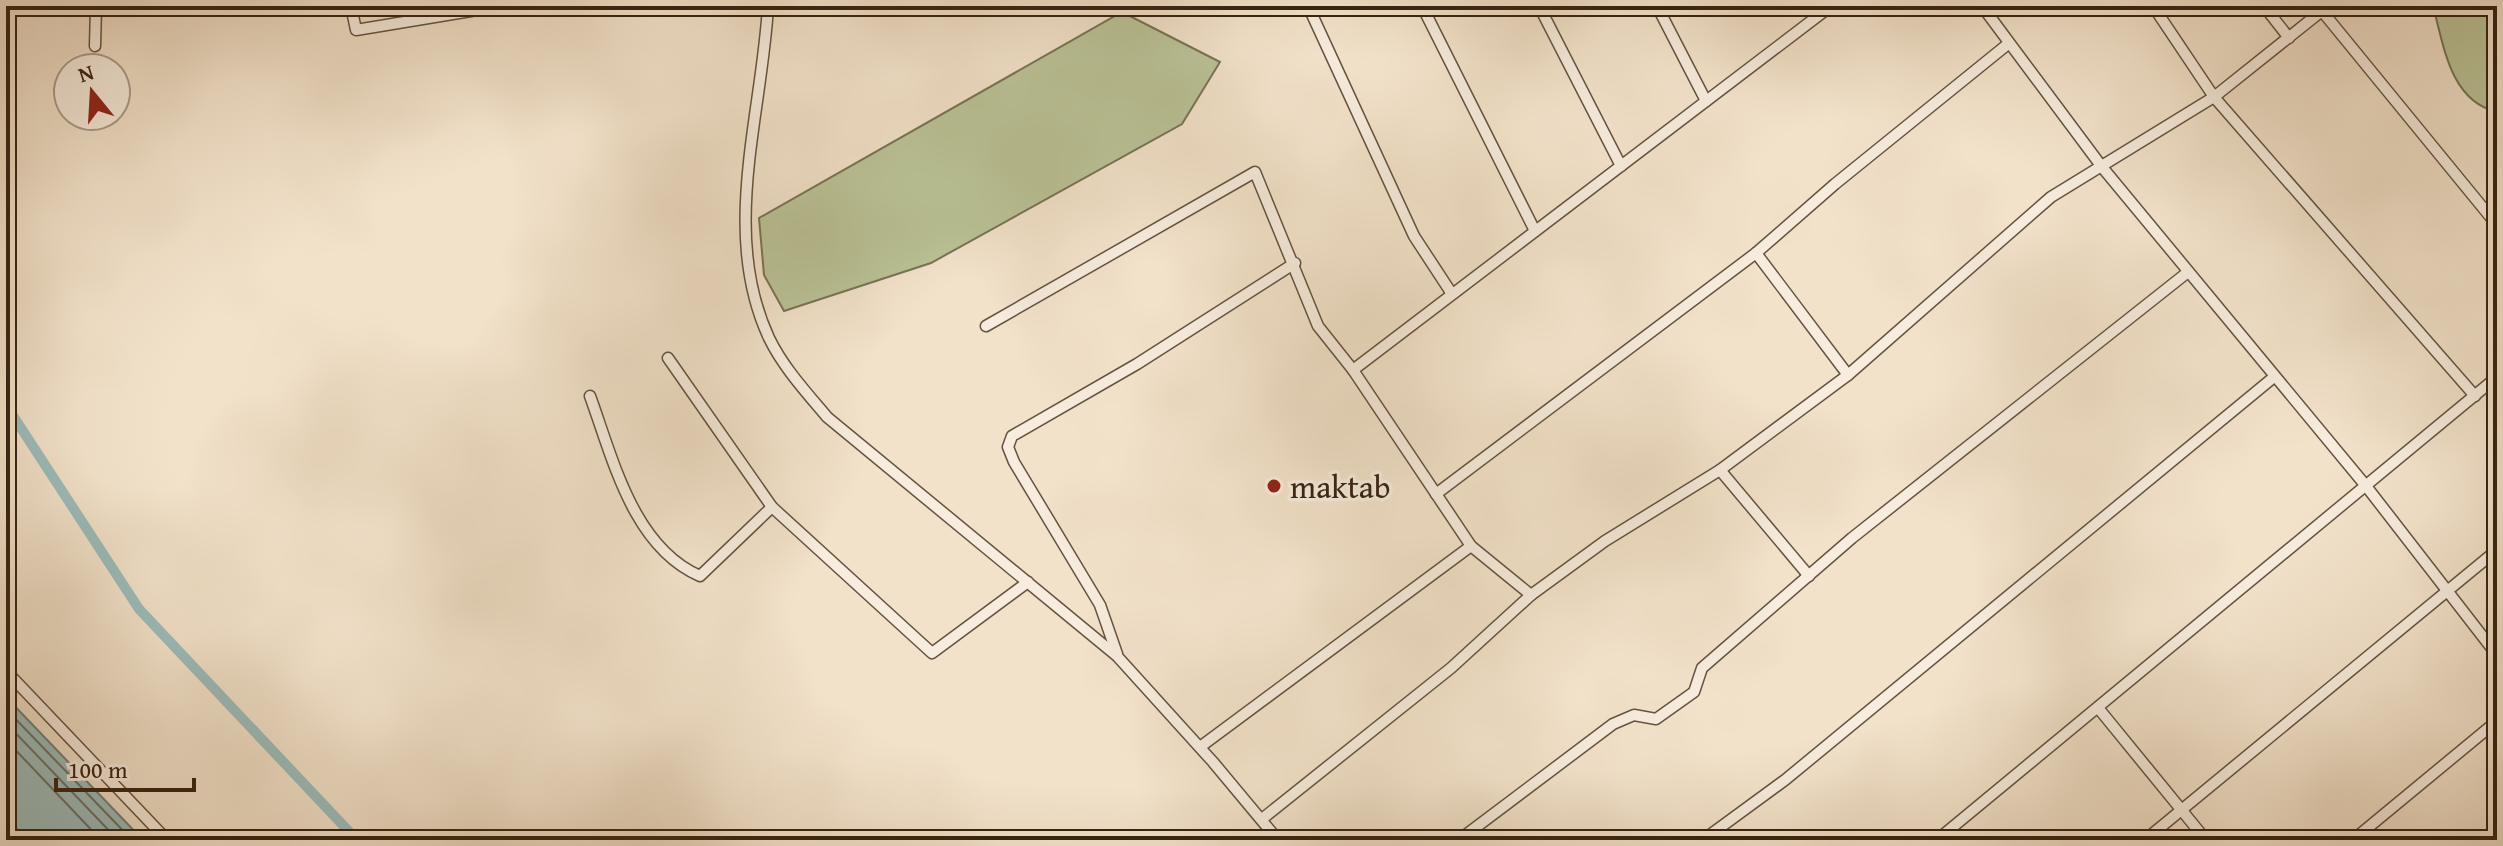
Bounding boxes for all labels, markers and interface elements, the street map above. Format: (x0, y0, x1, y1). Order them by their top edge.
north arrow (52, 52, 132, 132)
text: N (74, 55, 98, 90)
place label: maktab (1290, 463, 1391, 510)
marker: maktab (1265, 477, 1283, 495)
scale bar (56, 742, 194, 792)
text: 100 m (68, 752, 128, 787)

